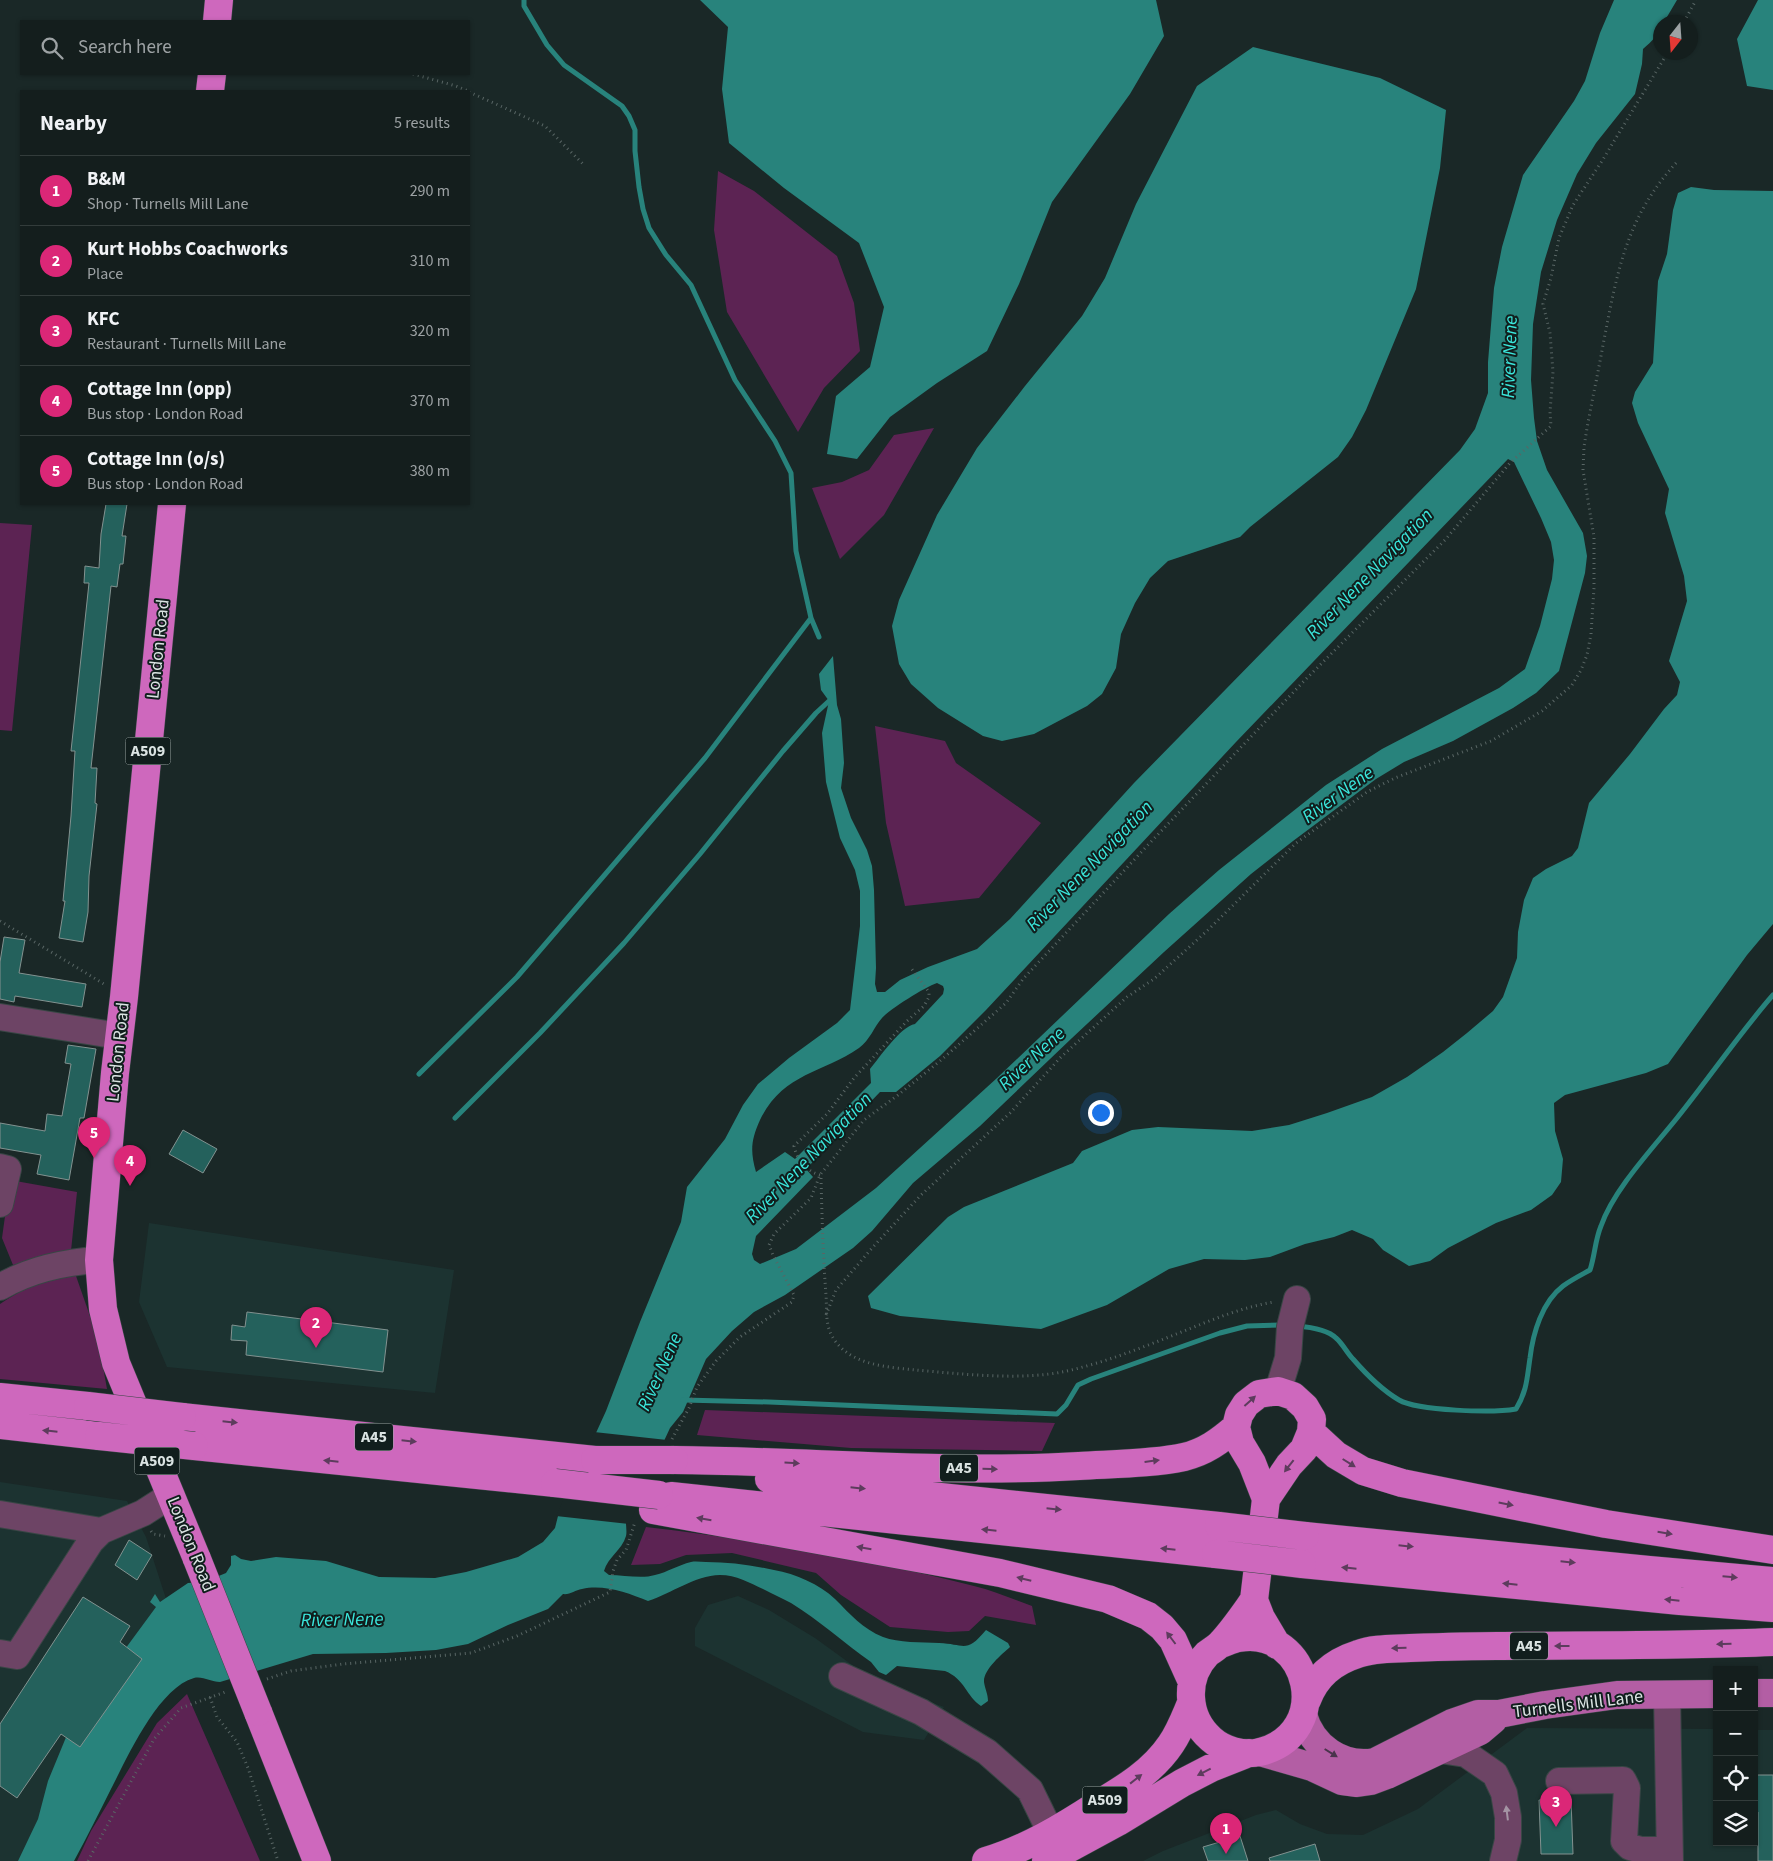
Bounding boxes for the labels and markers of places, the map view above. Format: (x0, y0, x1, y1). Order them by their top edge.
pin: 5 (78, 1117, 110, 1158)
pin: 4 (114, 1145, 146, 1186)
pin: 2 (300, 1307, 332, 1348)
pin: 3 (1540, 1786, 1572, 1827)
pin: 1 (1210, 1813, 1242, 1854)

